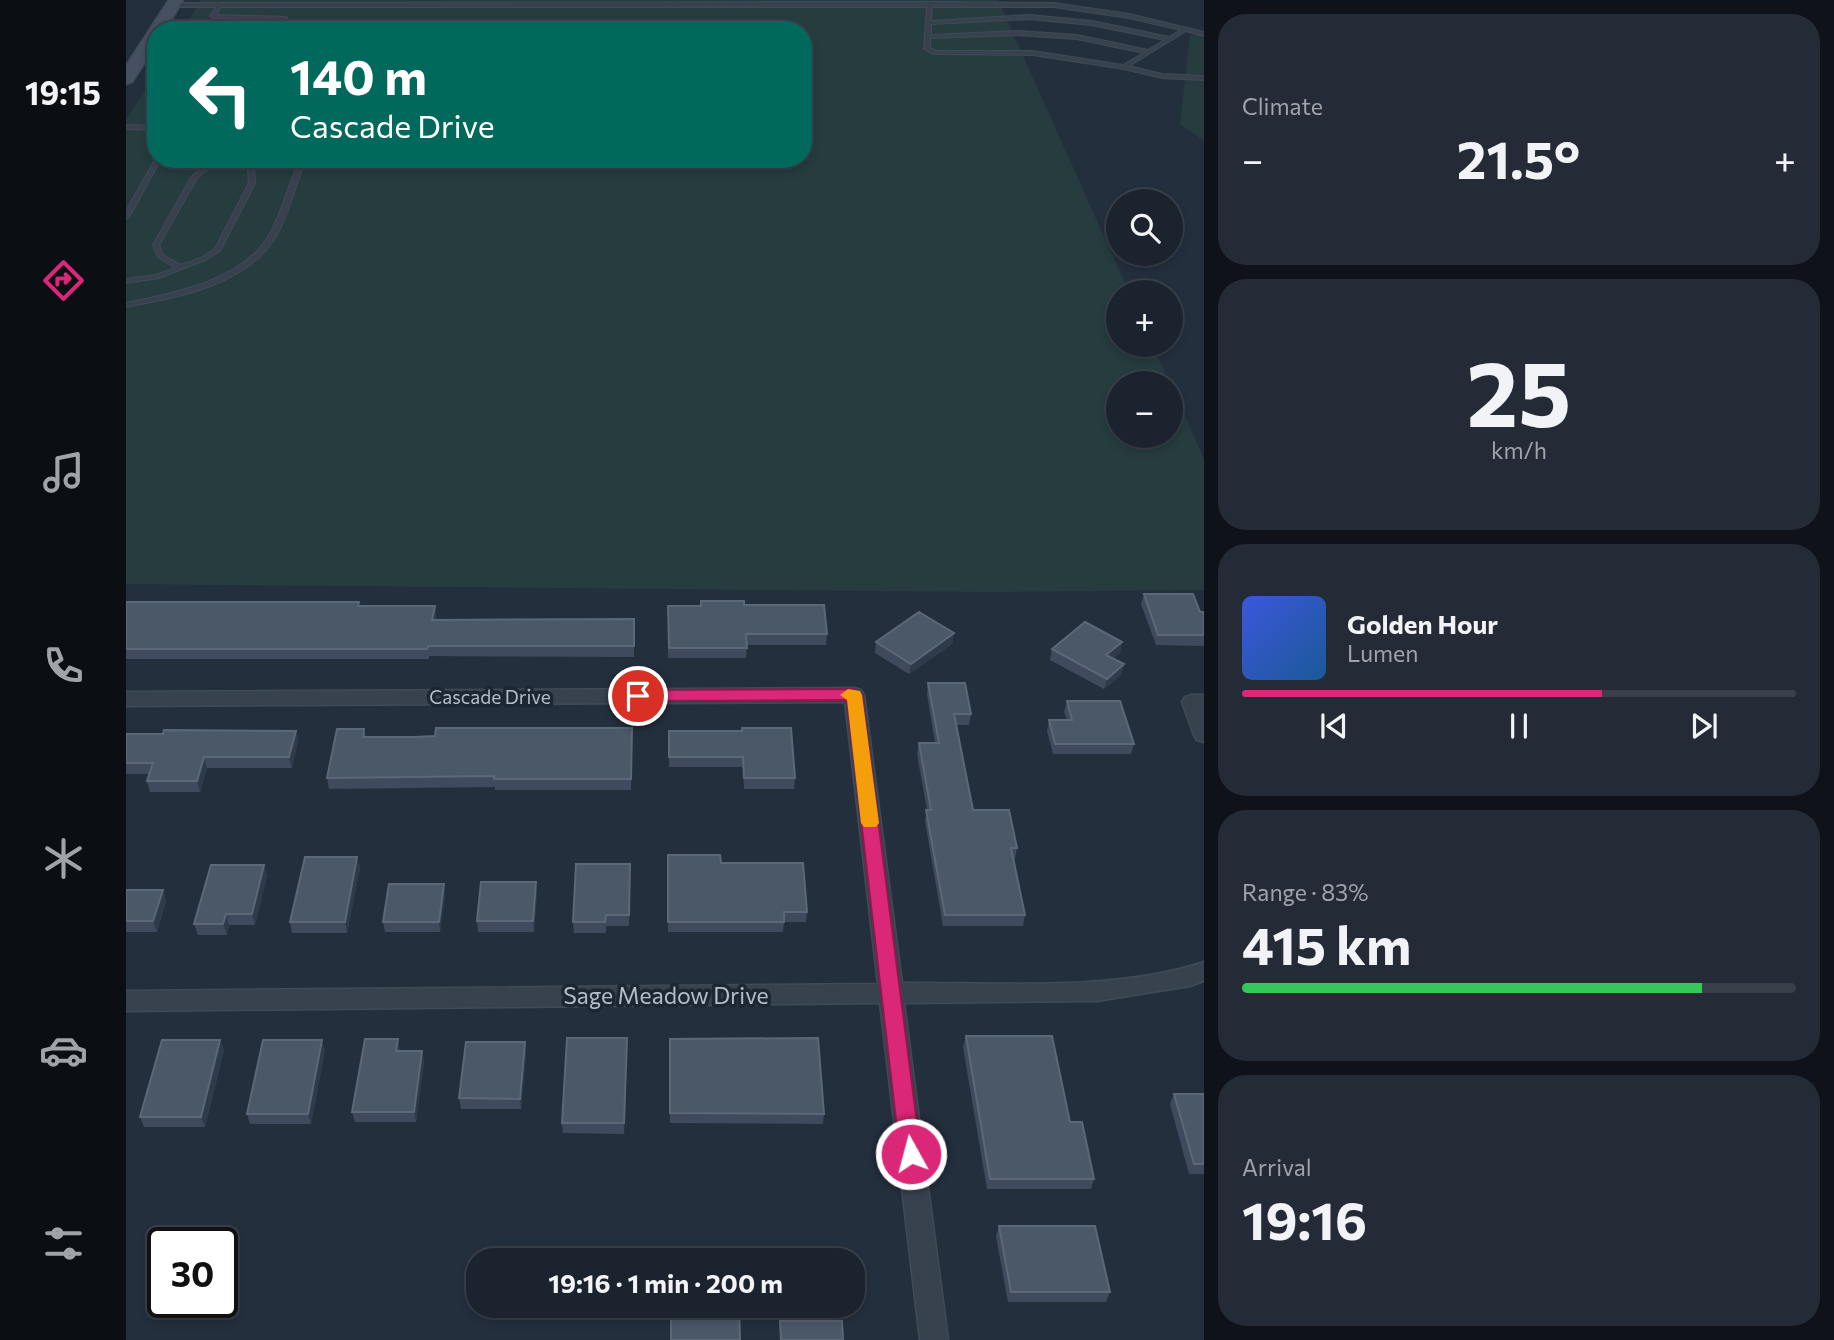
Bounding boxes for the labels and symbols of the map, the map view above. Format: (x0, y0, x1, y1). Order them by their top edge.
pin (608, 666, 668, 726)
street label: Cascade Drive (429, 685, 551, 708)
street label: Sage Meadow Drive (563, 981, 769, 1009)
position arrow (874, 1117, 948, 1191)
speed limit sign: 30 (147, 1227, 238, 1318)

